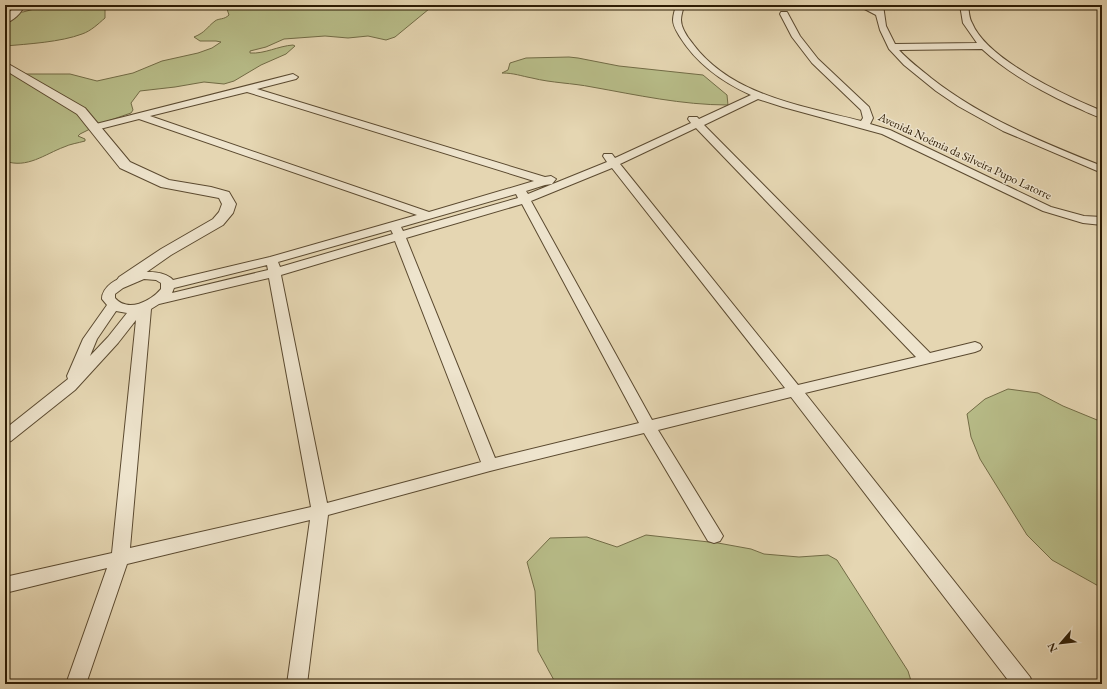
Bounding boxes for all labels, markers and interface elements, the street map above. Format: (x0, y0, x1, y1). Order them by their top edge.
street label: Avenida Noêmia da Silveira Pupo Latorre (875, 108, 1054, 203)
north arrow (1041, 623, 1081, 663)
text: N (1044, 640, 1060, 655)

